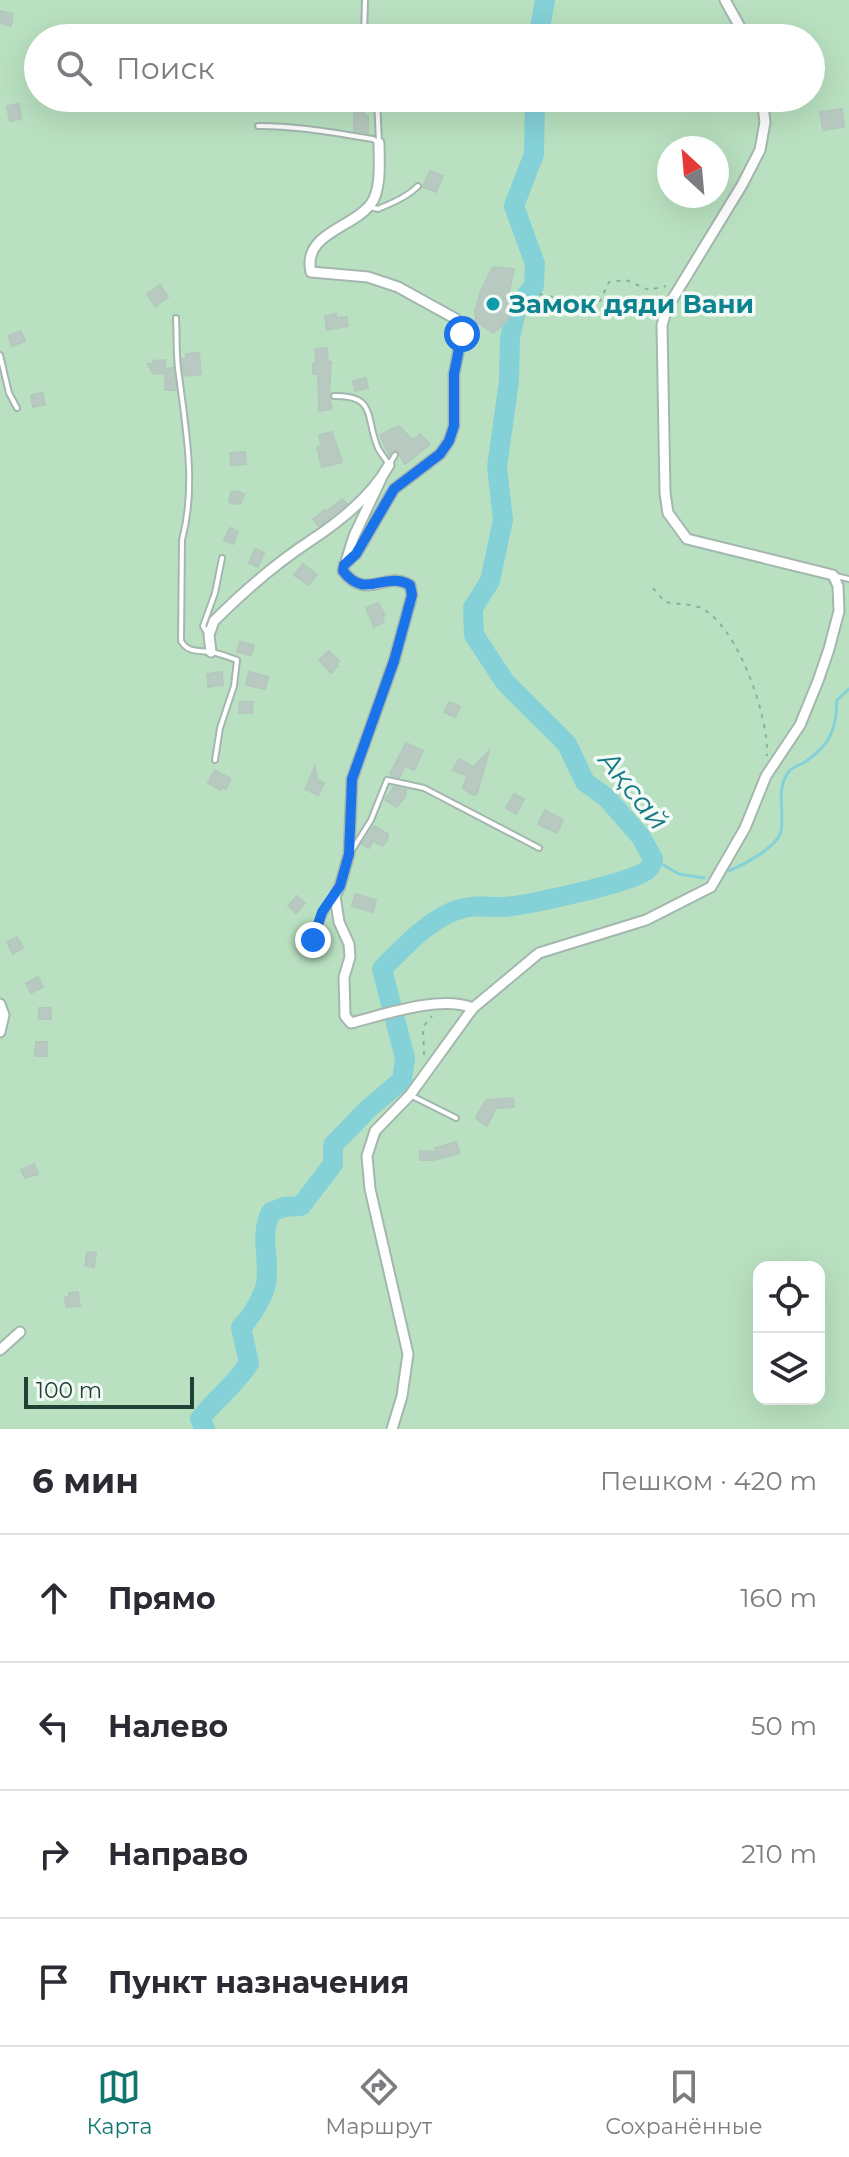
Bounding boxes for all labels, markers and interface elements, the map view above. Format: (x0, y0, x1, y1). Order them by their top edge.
search box (24, 24, 825, 112)
icon: search (52, 46, 96, 90)
text: Поиск (116, 50, 215, 87)
north arrow (657, 136, 729, 208)
place label: Замок дяди Вани (508, 288, 754, 320)
marker: Замок дяди Вани (484, 295, 502, 313)
route start (444, 316, 480, 352)
water label: Ақсай (590, 742, 676, 837)
route end (295, 922, 331, 958)
map controls (753, 1261, 825, 1405)
button: locate (753, 1261, 825, 1333)
button: layers (753, 1333, 825, 1405)
scale bar (24, 1373, 194, 1409)
text: 100 m (36, 1377, 102, 1404)
text: 6 мин (32, 1460, 139, 1502)
text: Пешком · 420 m (600, 1465, 817, 1497)
icon: ahead (32, 1576, 76, 1620)
text: Прямо (108, 1580, 216, 1617)
text: 160 m (740, 1582, 817, 1614)
icon: left (32, 1704, 76, 1748)
text: Налево (108, 1708, 228, 1745)
text: 50 m (751, 1710, 817, 1742)
icon: right (32, 1832, 76, 1876)
text: Направо (108, 1836, 248, 1873)
text: 210 m (741, 1838, 817, 1870)
icon: arrive (32, 1960, 76, 2004)
text: Пункт назначения (108, 1964, 409, 2001)
tab: Карта (86, 2065, 152, 2140)
tab: Маршрут (325, 2065, 432, 2140)
tab: Сохранённые (605, 2065, 763, 2140)

